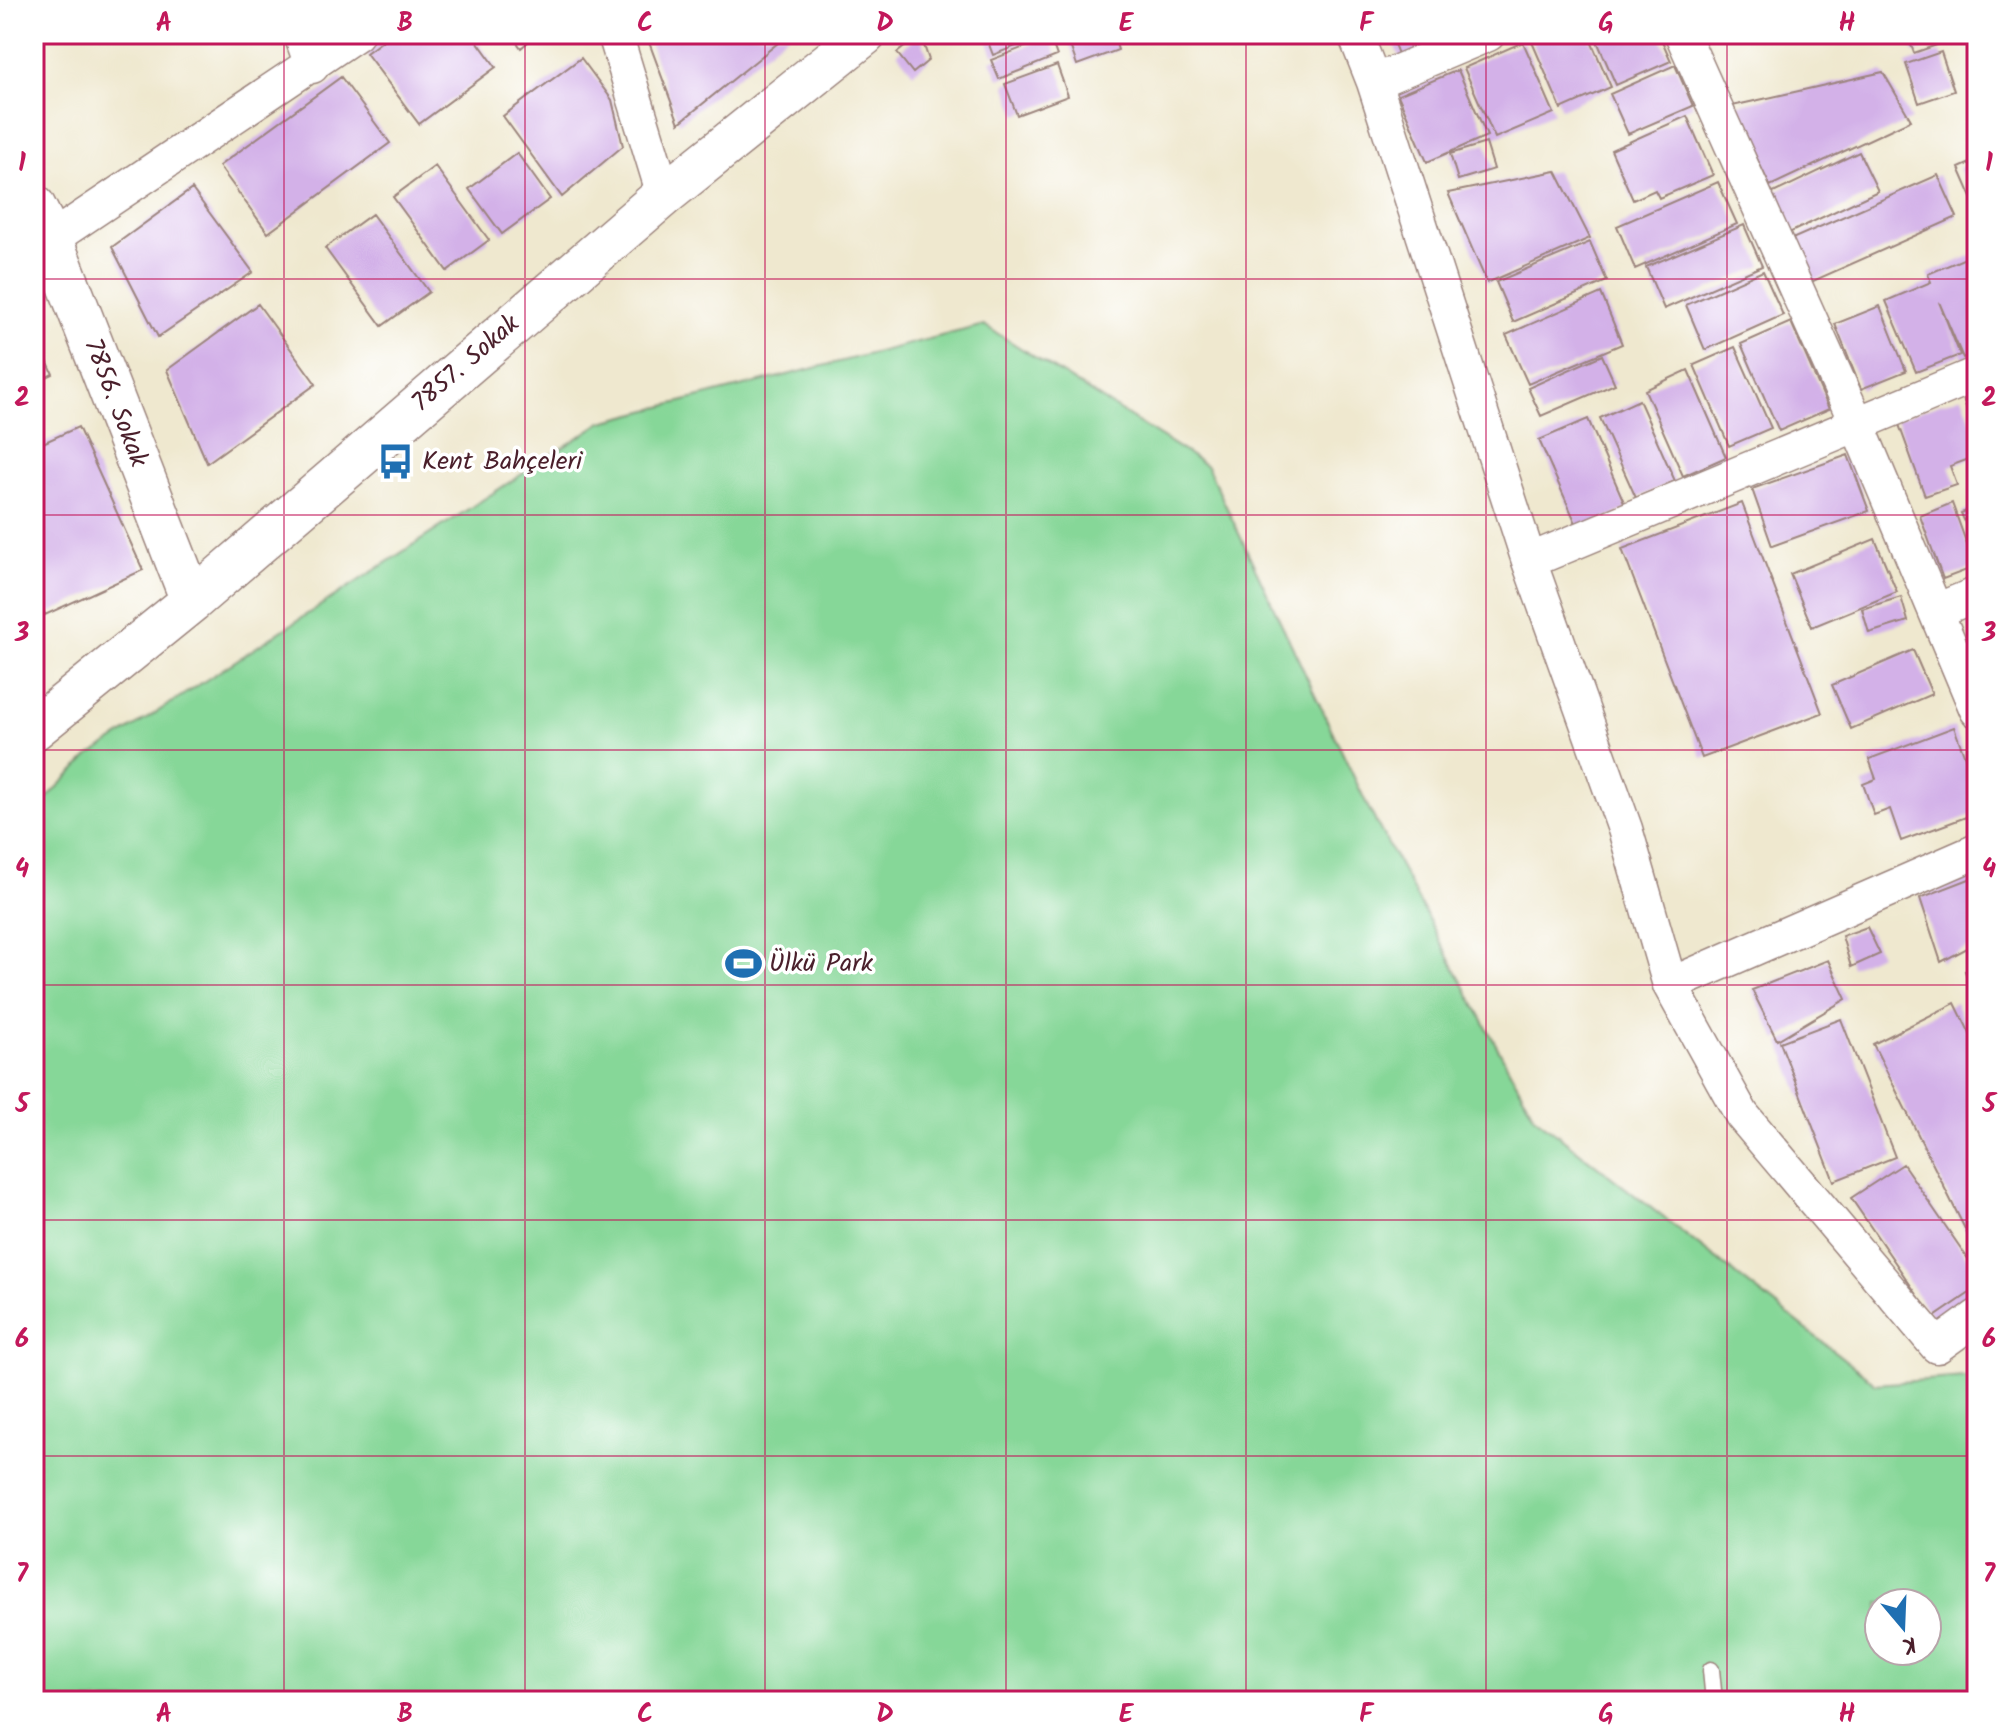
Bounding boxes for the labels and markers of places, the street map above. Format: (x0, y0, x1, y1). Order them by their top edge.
place label: Kent Bahçeleri (422, 441, 584, 483)
bus stop icon: Kent Bahçeleri (377, 443, 415, 481)
place label: Ülkü Park (769, 943, 874, 985)
sports icon: Ülkü Park (724, 945, 762, 983)

